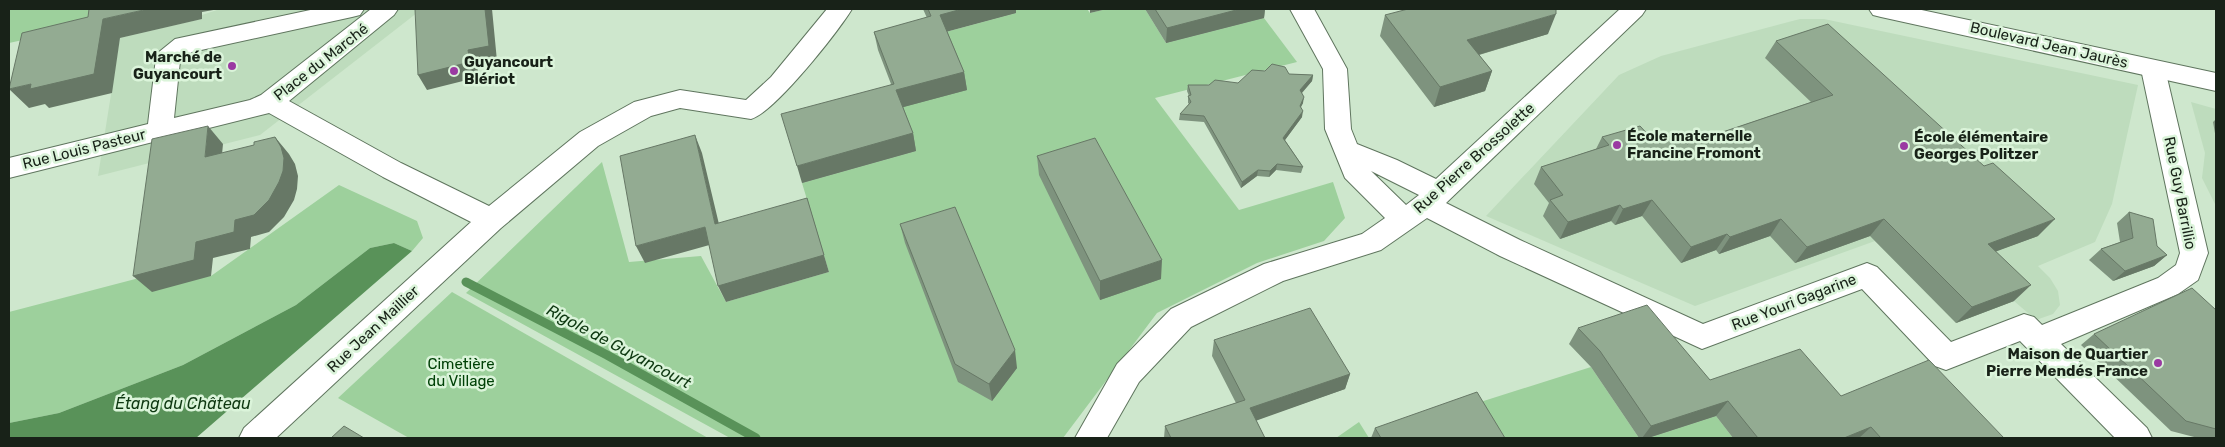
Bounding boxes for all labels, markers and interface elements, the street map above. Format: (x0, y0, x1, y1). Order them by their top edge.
street label: Boulevard Jean Jaurès (1968, 18, 2130, 72)
street label: Place du Marché (270, 19, 372, 105)
place label: Marché de Guyancourt (133, 48, 222, 83)
place label: Guyancourt Blériot (464, 53, 553, 88)
marker: Marché de Guyancourt (226, 60, 238, 72)
marker: Guyancourt Blériot (448, 65, 460, 77)
street label: Rue Pierre Brossolette (1410, 99, 1538, 217)
street label: Rue Louis Pasteur (21, 125, 148, 173)
place label: École maternelle Francine Fromont (1627, 127, 1761, 162)
place label: École élémentaire Georges Politzer (1914, 128, 2048, 163)
street label: Rue Guy Barrillio (2160, 135, 2200, 251)
marker: École maternelle Francine Fromont (1611, 139, 1623, 151)
marker: École élémentaire Georges Politzer (1898, 140, 1910, 152)
street label: Rue Youri Gagarine (1729, 270, 1859, 334)
street label: Rue Jean Maillier (323, 282, 423, 376)
water label: Rigole de Guyancourt (543, 300, 695, 393)
place label: Maison de Quartier Pierre Mendés France (1986, 345, 2148, 380)
park label: Cimetière du Village (427, 355, 495, 390)
marker: Maison de Quartier Pierre Mendés France (2152, 357, 2164, 369)
water label: Étang du Château (115, 394, 251, 413)

